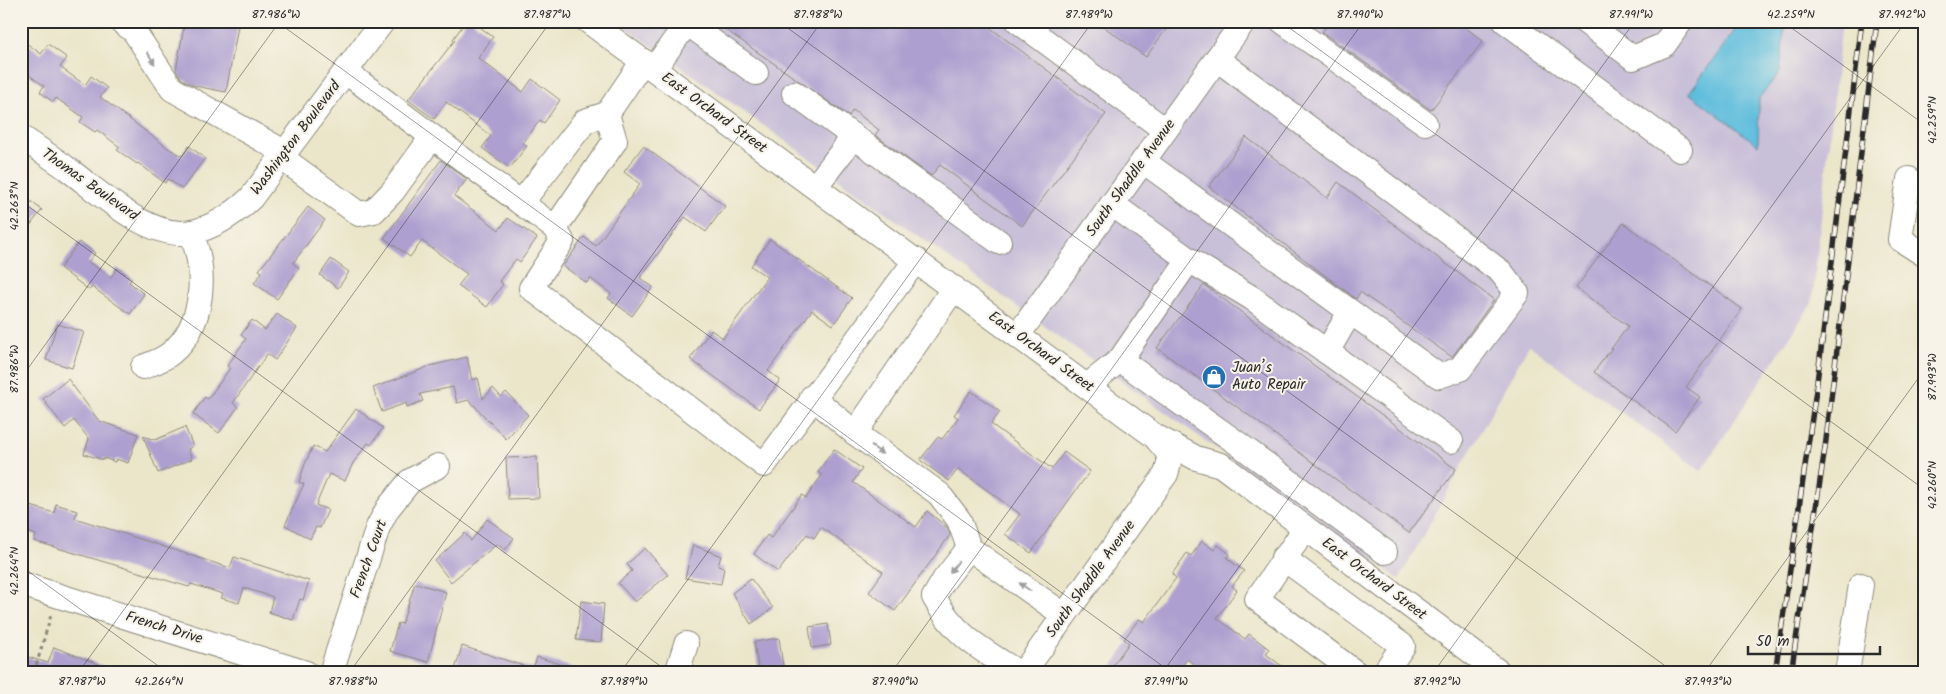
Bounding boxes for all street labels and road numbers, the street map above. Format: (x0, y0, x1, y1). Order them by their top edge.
street label: East Orchard Street (656, 66, 772, 160)
street label: Washington Boulevard (245, 75, 348, 200)
street label: South Shaddle Avenue (1080, 114, 1182, 242)
street label: Thomas Boulevard (36, 142, 144, 228)
street label: East Orchard Street (983, 305, 1099, 399)
street label: South Shaddle Avenue (1040, 515, 1142, 643)
street label: French Court (344, 516, 394, 602)
street label: East Orchard Street (1316, 531, 1432, 627)
street label: French Drive (122, 605, 206, 651)

